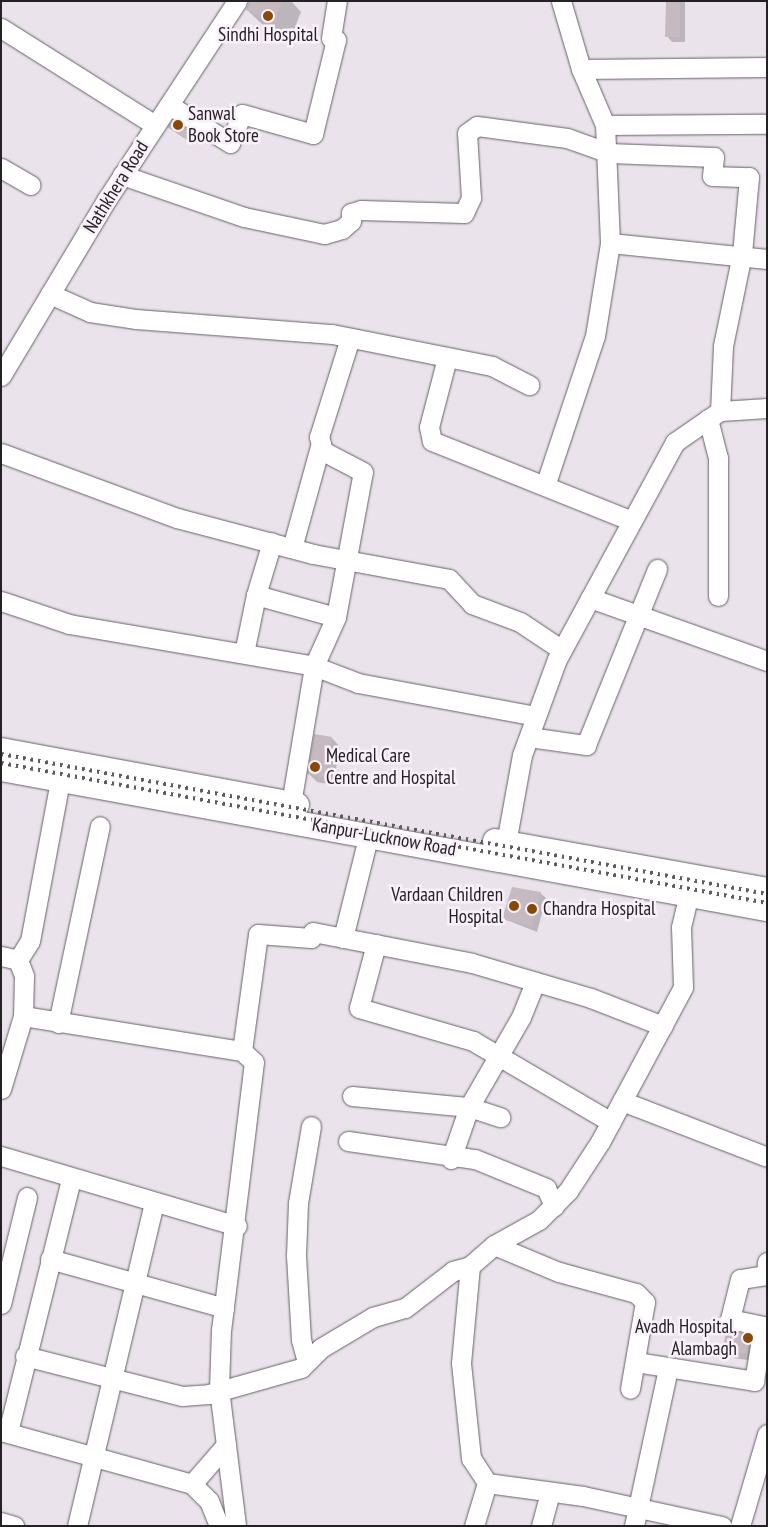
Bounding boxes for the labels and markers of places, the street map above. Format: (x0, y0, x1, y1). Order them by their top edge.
marker: Sindhi Hospital (262, 10, 274, 22)
place label: Sindhi Hospital (218, 24, 318, 46)
place label: Sanwal Book Store (188, 103, 259, 147)
marker: Sanwal Book Store (172, 119, 184, 131)
place label: Medical Care Centre and Hospital (326, 745, 455, 789)
marker: Medical Care Centre and Hospital (308, 760, 322, 774)
place label: Vardaan Children Hospital (391, 884, 503, 928)
place label: Chandra Hospital (543, 898, 656, 920)
marker: Vardaan Children Hospital (507, 899, 521, 913)
marker: Chandra Hospital (525, 902, 539, 916)
place label: Avadh Hospital, Alambagh (635, 1316, 737, 1360)
marker: Avadh Hospital, Alambagh (741, 1331, 755, 1345)

